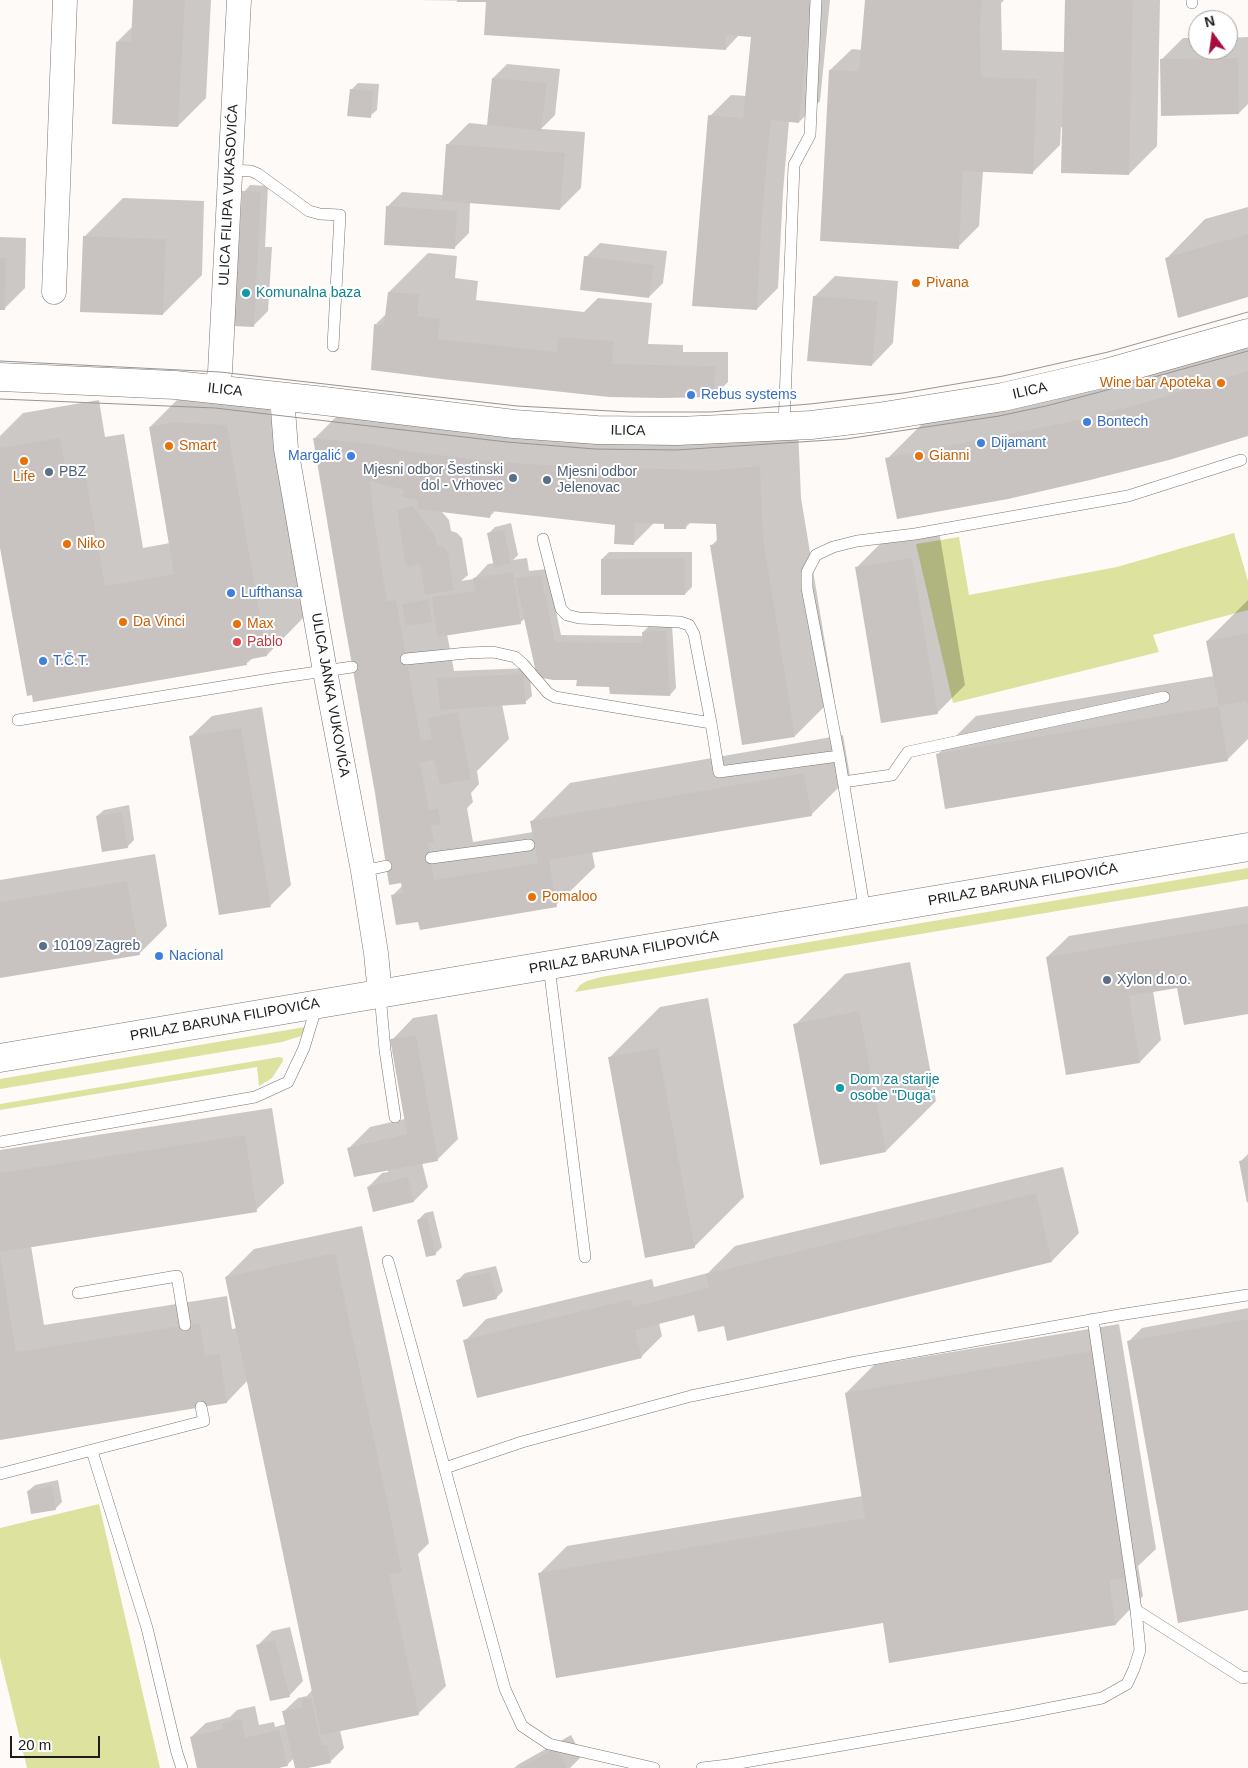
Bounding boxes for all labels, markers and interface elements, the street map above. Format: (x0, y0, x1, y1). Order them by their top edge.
north arrow (1188, 10, 1238, 60)
text: N (1203, 12, 1216, 30)
street label: ULICA FILIPA VUKASOVIĆA (216, 104, 242, 286)
place label: Pivana (926, 275, 969, 291)
marker: Pivana (910, 277, 922, 289)
place label: Komunalna baza (256, 285, 361, 301)
marker: Komunalna baza (240, 287, 252, 299)
place label: Wine bar Apoteka (1100, 375, 1211, 391)
marker: Wine bar Apoteka (1215, 377, 1227, 389)
street label: ILICA (1011, 379, 1049, 403)
street label: ILICA (207, 380, 243, 400)
place label: Rebus systems (701, 387, 797, 403)
marker: Rebus systems (685, 389, 697, 401)
place label: Bontech (1097, 414, 1148, 430)
marker: Bontech (1081, 416, 1093, 428)
street label: ILICA (610, 422, 646, 440)
place label: Dijamant (991, 435, 1046, 451)
marker: Dijamant (975, 437, 987, 449)
place label: Smart (179, 438, 216, 454)
marker: Smart (163, 440, 175, 452)
place label: Margalić (288, 448, 341, 464)
place label: Gianni (929, 448, 969, 464)
marker: Margalić (345, 450, 357, 462)
marker: Gianni (913, 450, 925, 462)
marker: Life (18, 455, 30, 467)
place label: Mjesni odbor Šestinski dol - Vrhovec (363, 462, 503, 494)
place label: PBZ (59, 464, 86, 480)
place label: Mjesni odbor Jelenovac (557, 464, 637, 497)
marker: PBZ (43, 466, 55, 478)
place label: Life (13, 469, 35, 485)
marker: Mjesni odbor Šestinski dol - Vrhovec (507, 472, 519, 484)
marker: Mjesni odbor Jelenovac (541, 474, 553, 486)
place label: Niko (77, 536, 105, 552)
marker: Niko (61, 538, 73, 550)
place label: Lufthansa (241, 585, 302, 601)
marker: Lufthansa (225, 587, 237, 599)
street label: ULICA JANKA VUKOVIĆA (307, 612, 353, 778)
place label: Da Vinci (133, 614, 185, 630)
marker: Da Vinci (117, 616, 129, 628)
place label: Max (247, 616, 273, 632)
marker: Max (231, 618, 243, 630)
place label: Pablo (247, 634, 283, 650)
marker: Pablo (231, 636, 243, 648)
place label: T.Č.T. (53, 653, 89, 669)
marker: T.Č.T. (37, 655, 49, 667)
street label: PRILAZ BARUNA FILIPOVIĆA (927, 860, 1119, 910)
place label: Pomaloo (542, 889, 597, 905)
marker: Pomaloo (526, 891, 538, 903)
street label: PRILAZ BARUNA FILIPOVIĆA (528, 928, 720, 978)
place label: 10109 Zagreb (53, 938, 140, 954)
marker: 10109 Zagreb (37, 940, 49, 952)
place label: Nacional (169, 948, 223, 964)
marker: Nacional (153, 950, 165, 962)
place label: Xylon d.o.o. (1117, 972, 1191, 988)
marker: Xylon d.o.o. (1101, 974, 1113, 986)
street label: PRILAZ BARUNA FILIPOVIĆA (129, 995, 321, 1045)
place label: Dom za starije osobe "Duga" (850, 1072, 939, 1104)
marker: Dom za starije osobe "Duga" (834, 1082, 846, 1094)
scale bar (12, 1726, 102, 1758)
text: 20 m (18, 1736, 51, 1753)

